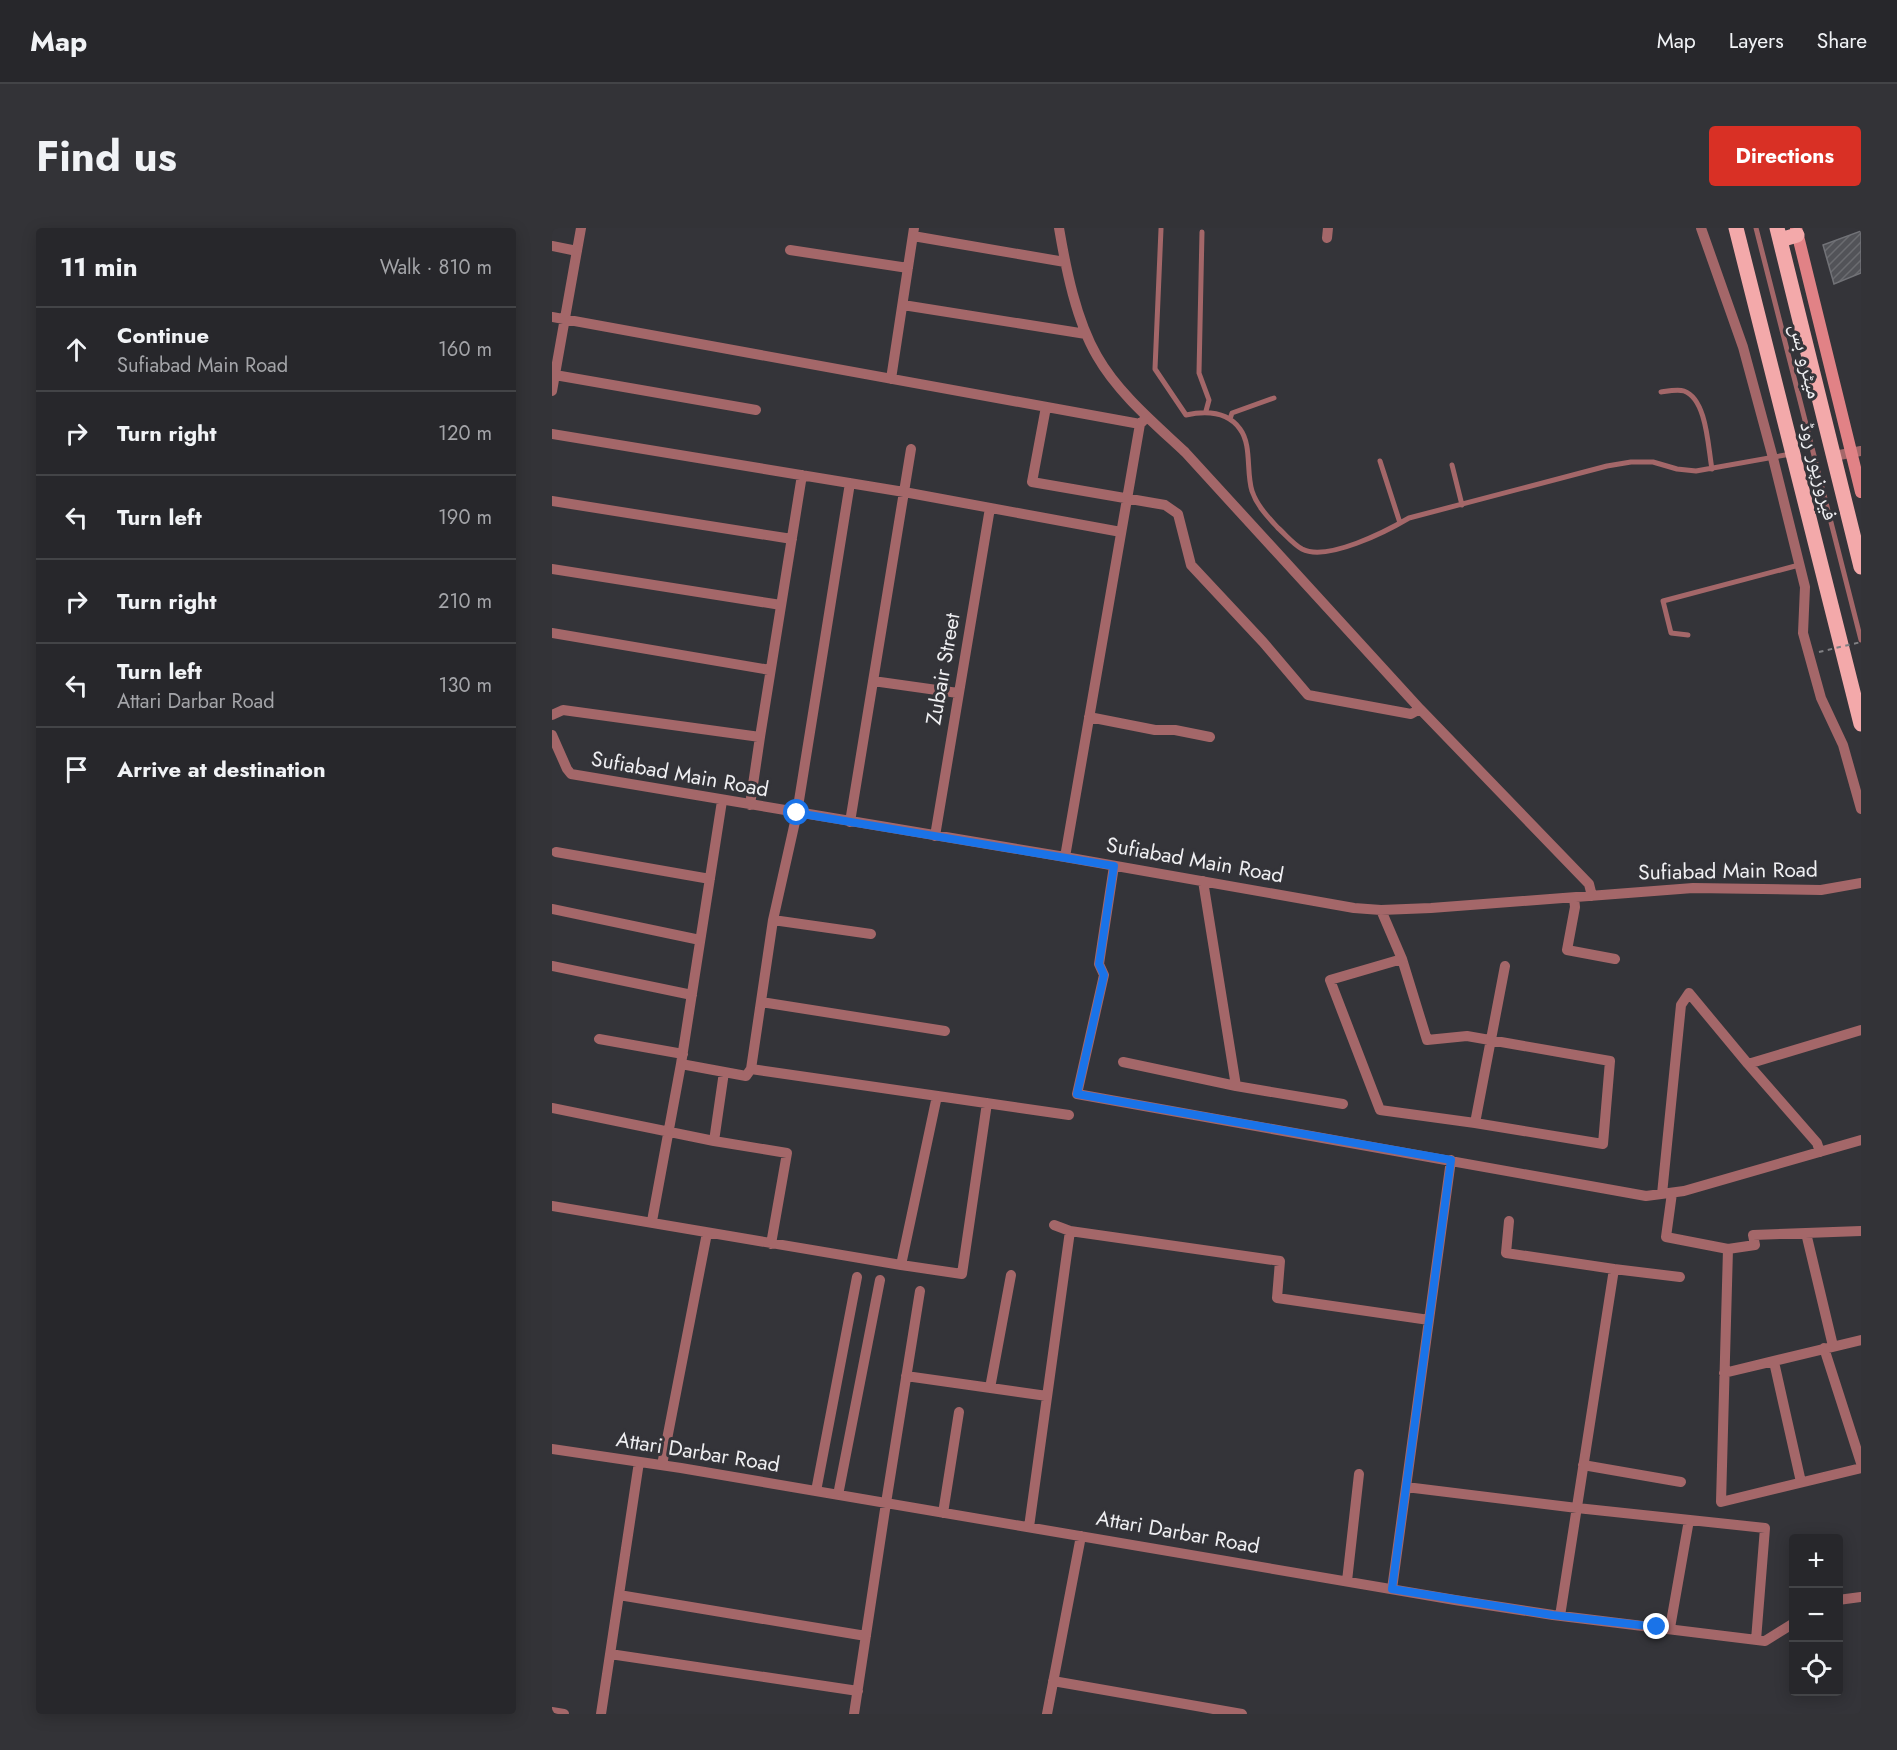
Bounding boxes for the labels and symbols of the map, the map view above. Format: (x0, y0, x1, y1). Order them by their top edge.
street label: میٹرو بس (1782, 320, 1830, 402)
street label: فیروزپور روڈ (1792, 418, 1846, 524)
street label: Zubair Street (918, 611, 968, 727)
street label: Sufiabad Main Road (589, 744, 771, 804)
route start (783, 799, 809, 825)
street label: Sufiabad Main Road (1104, 830, 1286, 890)
street label: Sufiabad Main Road (1638, 854, 1818, 888)
street label: Attari Darbar Road (614, 1424, 782, 1480)
street label: Attari Darbar Road (1094, 1503, 1262, 1561)
route end (1643, 1613, 1669, 1639)

